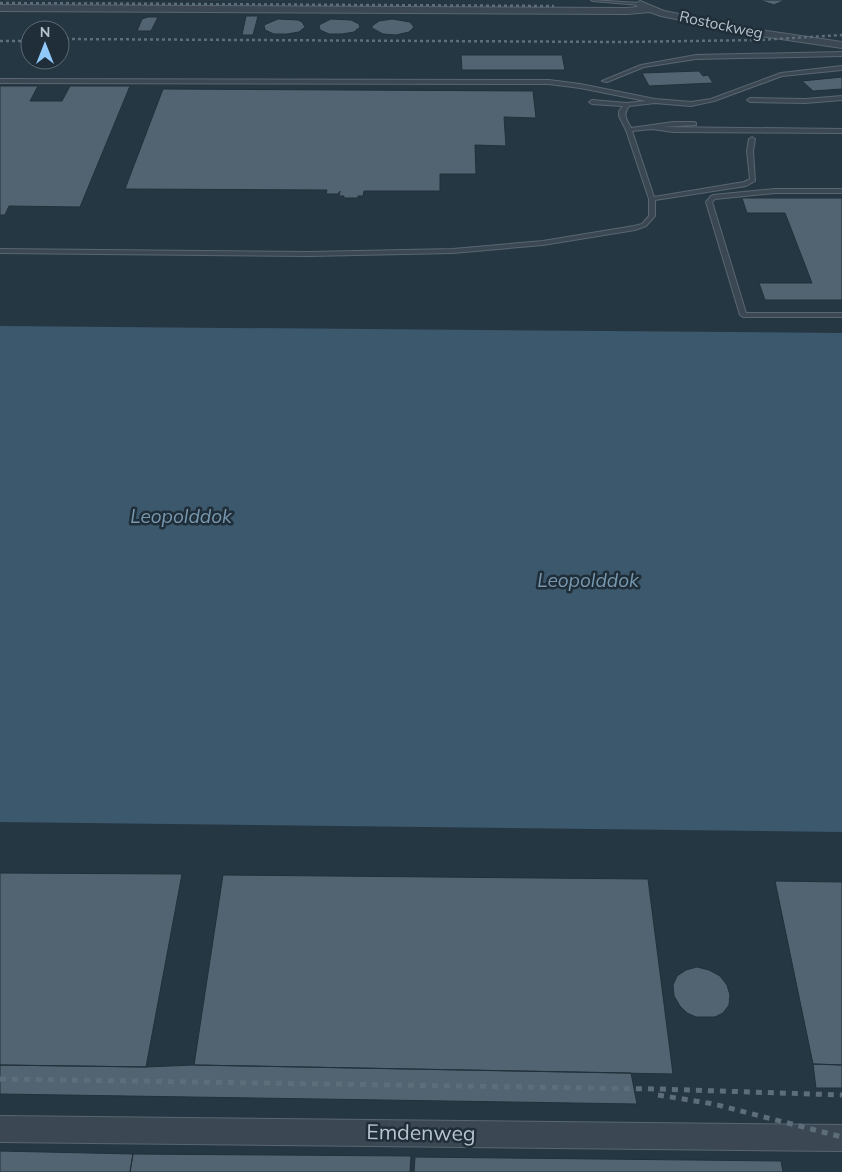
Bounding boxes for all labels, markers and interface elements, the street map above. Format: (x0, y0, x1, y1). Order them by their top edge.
street label: Rostockweg (678, 6, 765, 43)
north arrow (20, 20, 70, 70)
text: N (40, 23, 50, 41)
water label: Leopolddok (130, 504, 233, 528)
water label: Leopolddok (537, 568, 640, 592)
street label: Emdenweg (366, 1118, 476, 1146)

